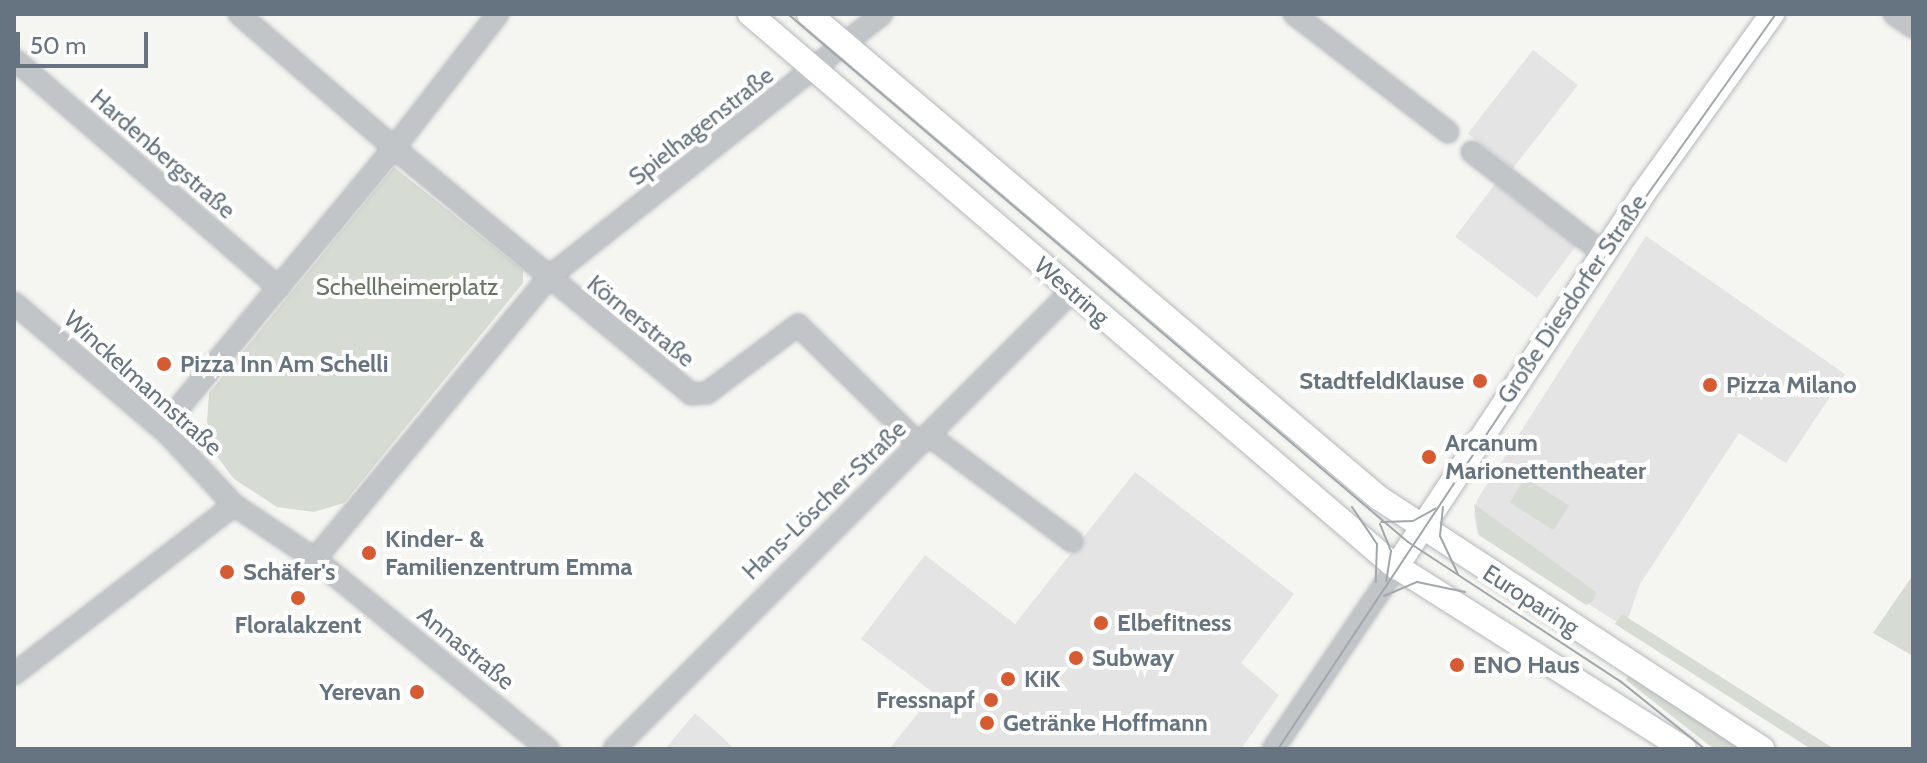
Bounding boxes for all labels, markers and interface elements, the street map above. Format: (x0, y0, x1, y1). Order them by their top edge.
scale bar (20, 16, 152, 66)
text: 50 m (30, 31, 86, 60)
street label: Spielhagenstraße (623, 61, 779, 191)
street label: Hardenbergstraße (85, 83, 241, 225)
street label: Große Diesdorfer Straße (1491, 189, 1653, 409)
street label: Westring (1029, 251, 1115, 331)
street label: Körnerstraße (581, 269, 701, 373)
park label: Schellheimerplatz (316, 273, 498, 301)
street label: Winckelmannstraße (58, 305, 228, 461)
place label: Pizza Inn Am Schelli (180, 350, 388, 378)
marker: Pizza Inn Am Schelli (155, 355, 173, 373)
place label: StadtfeldKlause (1299, 367, 1464, 395)
place label: Pizza Milano (1726, 371, 1857, 399)
marker: StadtfeldKlause (1471, 372, 1489, 390)
marker: Pizza Milano (1701, 376, 1719, 394)
street label: Hans-Löscher-Straße (736, 414, 912, 586)
place label: Arcanum Marionettentheater (1445, 429, 1646, 485)
marker: Arcanum Marionettentheater (1420, 448, 1438, 466)
place label: Kinder- & Familienzentrum Emma (385, 525, 632, 581)
marker: Kinder- & Familienzentrum Emma (360, 544, 378, 562)
place label: Schäfer's (243, 558, 335, 586)
street label: Europaring (1478, 558, 1584, 642)
marker: Schäfer's (218, 563, 236, 581)
marker: Floralakzent (289, 589, 307, 607)
street label: Annastraße (412, 600, 520, 696)
place label: Elbefitness (1117, 609, 1231, 637)
place label: Floralakzent (235, 611, 361, 639)
marker: Elbefitness (1092, 614, 1110, 632)
place label: Subway (1092, 644, 1174, 672)
marker: Subway (1067, 649, 1085, 667)
place label: ENO Haus (1473, 651, 1580, 679)
marker: ENO Haus (1448, 656, 1466, 674)
place label: KiK (1024, 665, 1060, 693)
marker: KiK (999, 670, 1017, 688)
place label: Yerevan (319, 678, 401, 706)
marker: Yerevan (408, 683, 426, 701)
place label: Fressnapf (876, 686, 975, 714)
marker: Fressnapf (982, 691, 1000, 709)
place label: Getränke Hoffmann (1003, 709, 1208, 737)
marker: Getränke Hoffmann (978, 714, 996, 732)

